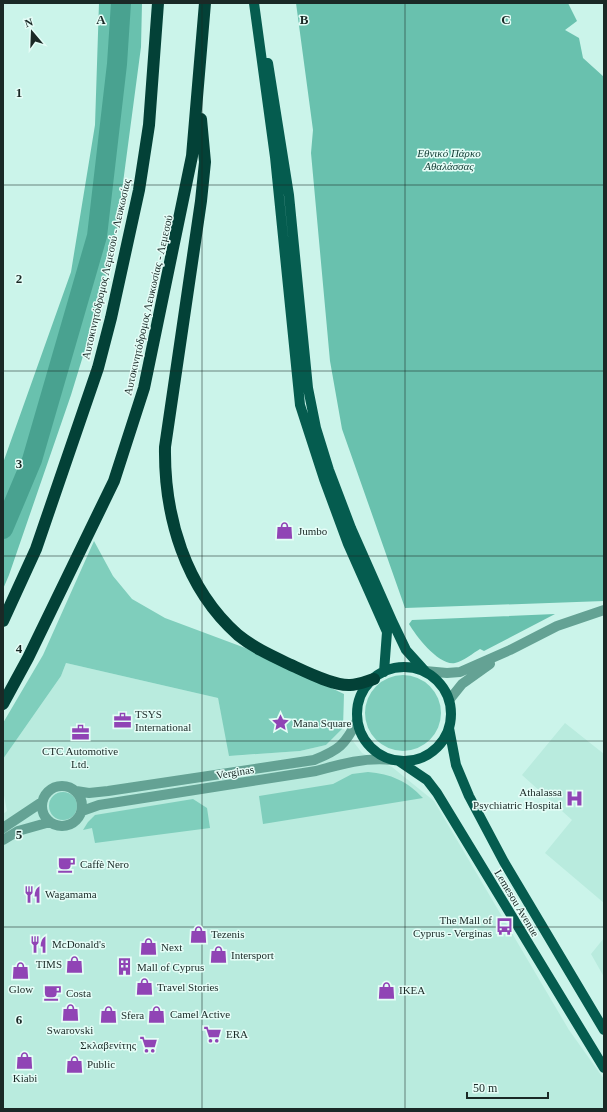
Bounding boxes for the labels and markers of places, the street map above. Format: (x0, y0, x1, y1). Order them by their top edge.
shop icon: Jumbo (275, 521, 295, 541)
place label: Jumbo (298, 525, 328, 537)
place label: TSYS International (135, 708, 191, 733)
office icon: TSYS International (112, 710, 132, 730)
place icon: Mana Square (270, 713, 290, 733)
place label: Mana Square (293, 717, 351, 729)
office icon: CTC Automotive Ltd. (70, 723, 90, 743)
place label: CTC Automotive Ltd. (42, 745, 118, 770)
place label: Athalassa Psychiatric Hospital (473, 786, 562, 811)
hospital icon: Athalassa Psychiatric Hospital (565, 788, 585, 808)
cafe icon: Caffè Nero (57, 854, 77, 874)
place label: Caffè Nero (80, 858, 129, 870)
restaurant icon: Wagamama (22, 884, 42, 904)
place label: Wagamama (45, 888, 97, 900)
place label: The Mall of Cyprus - Verginas (413, 914, 492, 939)
bus stop icon: The Mall of Cyprus - Verginas (495, 916, 515, 936)
shop icon: Tezenis (188, 924, 208, 944)
place label: Tezenis (211, 928, 244, 940)
restaurant icon: McDonald's (29, 934, 49, 954)
shop icon: Next (138, 937, 158, 957)
place label: McDonald's (52, 938, 105, 950)
place label: Next (161, 941, 182, 953)
shop icon: Intersport (208, 945, 228, 965)
place label: Intersport (231, 949, 274, 961)
shop icon: TIMS (65, 954, 85, 974)
building icon: Mall of Cyprus (114, 957, 134, 977)
place label: TIMS (36, 958, 62, 970)
shop icon: Glow (11, 961, 31, 981)
place label: Mall of Cyprus (137, 961, 204, 973)
shop icon: Travel Stories (134, 977, 154, 997)
shop icon: IKEA (376, 980, 396, 1000)
place label: Travel Stories (157, 981, 219, 993)
place label: Glow (9, 983, 33, 995)
cafe icon: Costa (43, 983, 63, 1003)
place label: IKEA (399, 984, 425, 996)
place label: Costa (66, 987, 91, 999)
shop icon: Swarovski (60, 1002, 80, 1022)
shop icon: Camel Active (147, 1004, 167, 1024)
shop icon: Sfera (98, 1005, 118, 1025)
place label: Camel Active (170, 1008, 230, 1020)
place label: Sfera (121, 1009, 144, 1021)
place label: Swarovski (47, 1024, 93, 1036)
supermarket icon: ERA (203, 1024, 223, 1044)
place label: ERA (226, 1028, 248, 1040)
supermarket icon: Σκλαβενίτης (139, 1035, 159, 1055)
place label: Σκλαβενίτης (80, 1039, 137, 1051)
shop icon: Kiabi (15, 1050, 35, 1070)
shop icon: Public (64, 1054, 84, 1074)
place label: Public (87, 1058, 115, 1070)
place label: Kiabi (13, 1072, 37, 1084)

